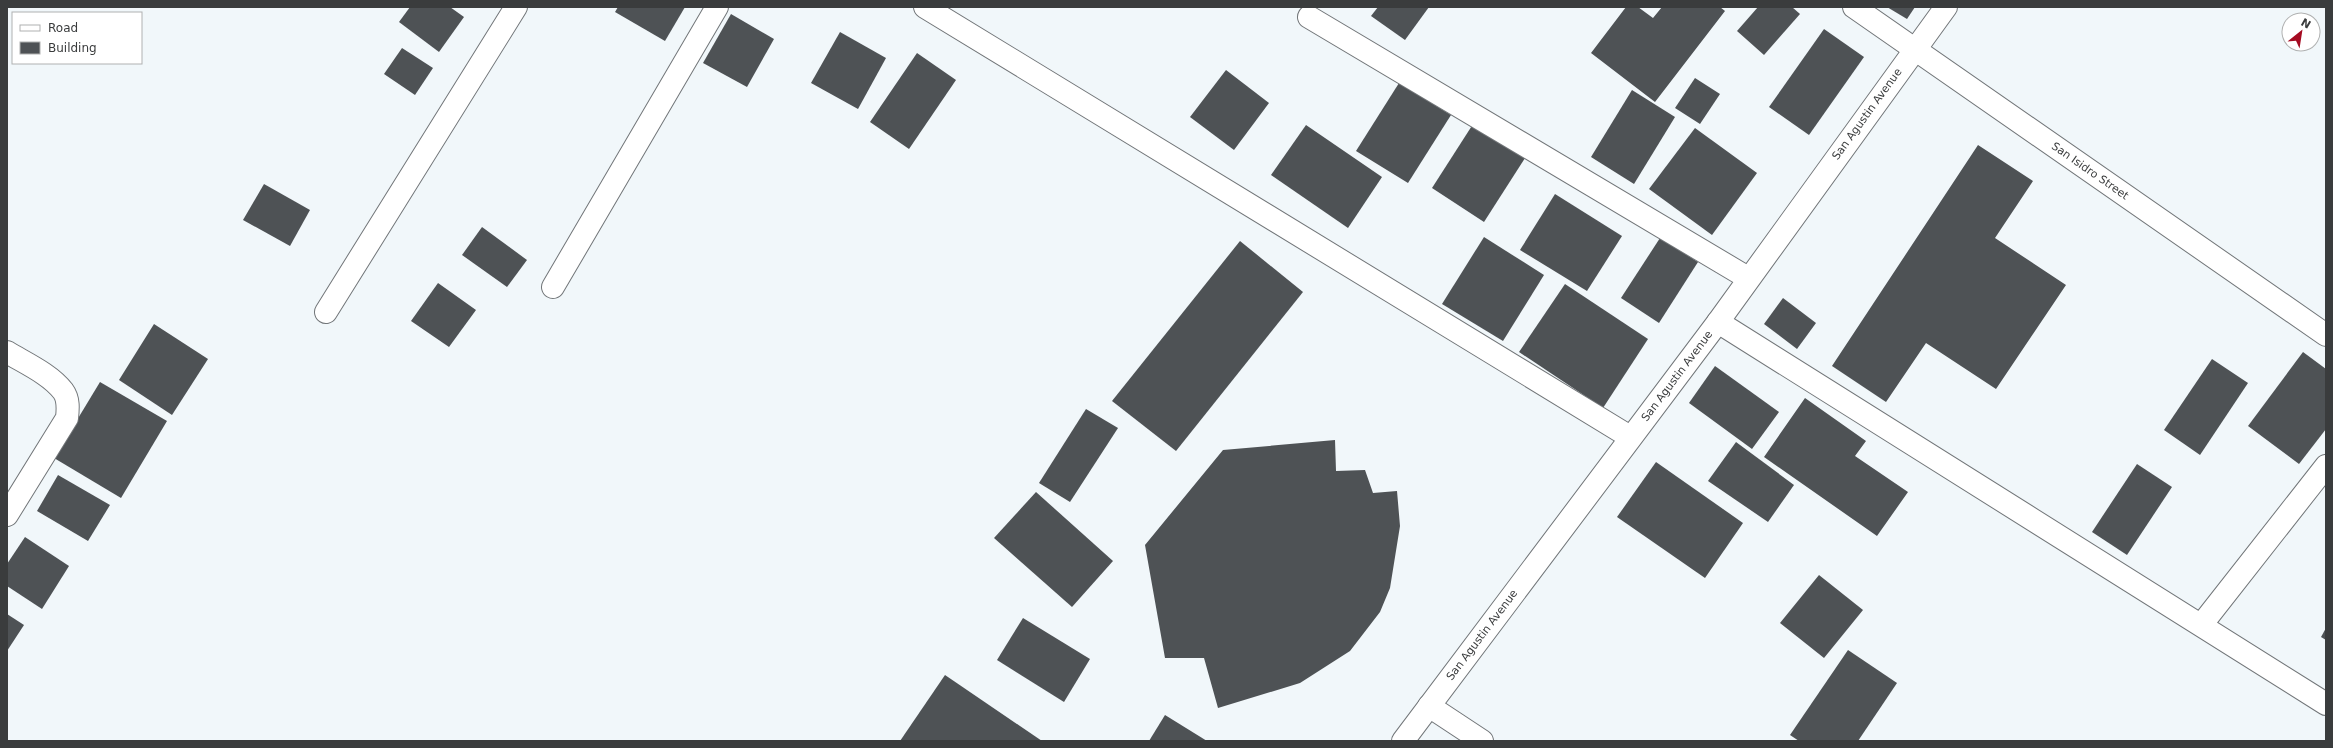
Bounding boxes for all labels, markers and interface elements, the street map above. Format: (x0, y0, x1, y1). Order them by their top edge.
legend (12, 12, 142, 64)
north arrow (2281, 12, 2321, 52)
text: N (2299, 16, 2313, 32)
text: Road (48, 21, 78, 35)
text: Building (48, 41, 97, 55)
street label: San Agustin Avenue (1829, 65, 1905, 162)
street label: San Isidro Street (2049, 140, 2132, 203)
street label: San Agustin Avenue (1639, 328, 1715, 424)
street label: San Agustin Avenue (1444, 587, 1520, 683)

